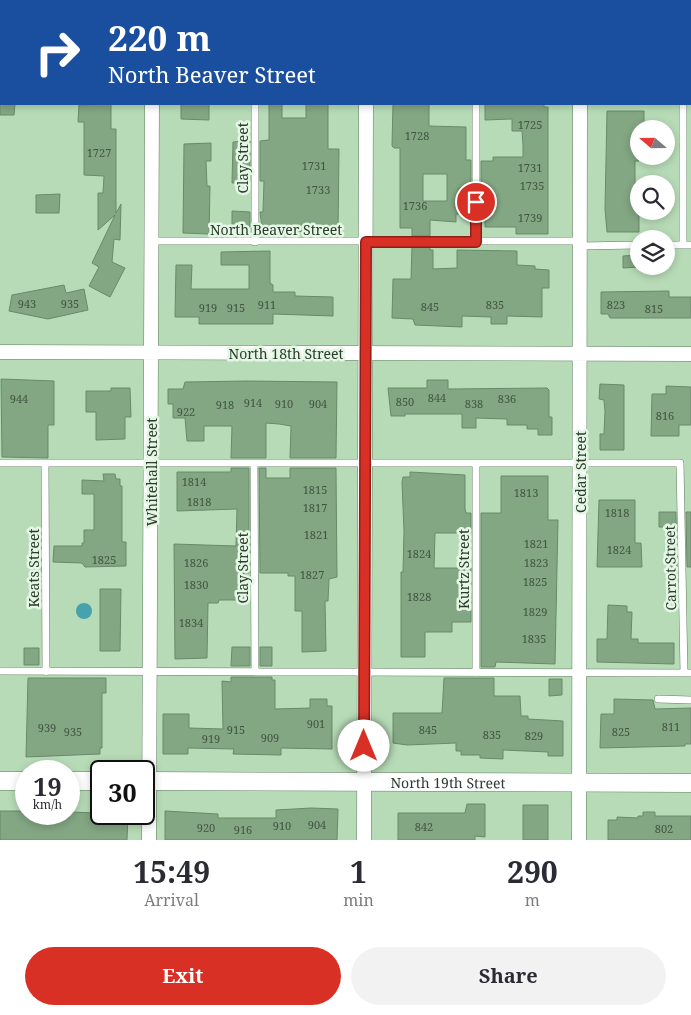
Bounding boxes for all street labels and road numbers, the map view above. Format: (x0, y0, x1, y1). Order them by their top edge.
street label: Clay Street (233, 122, 252, 194)
street label: North Beaver Street (210, 220, 342, 239)
street label: North 18th Street (229, 344, 344, 363)
street label: Whitehall Street (142, 418, 161, 526)
street label: Cedar Street (571, 431, 590, 513)
street label: Carrot Street (660, 525, 680, 611)
street label: Keats Street (24, 529, 43, 607)
street label: Kurtz Street (454, 529, 473, 609)
street label: Clay Street (233, 532, 252, 604)
street label: North 19th Street (390, 772, 506, 792)

